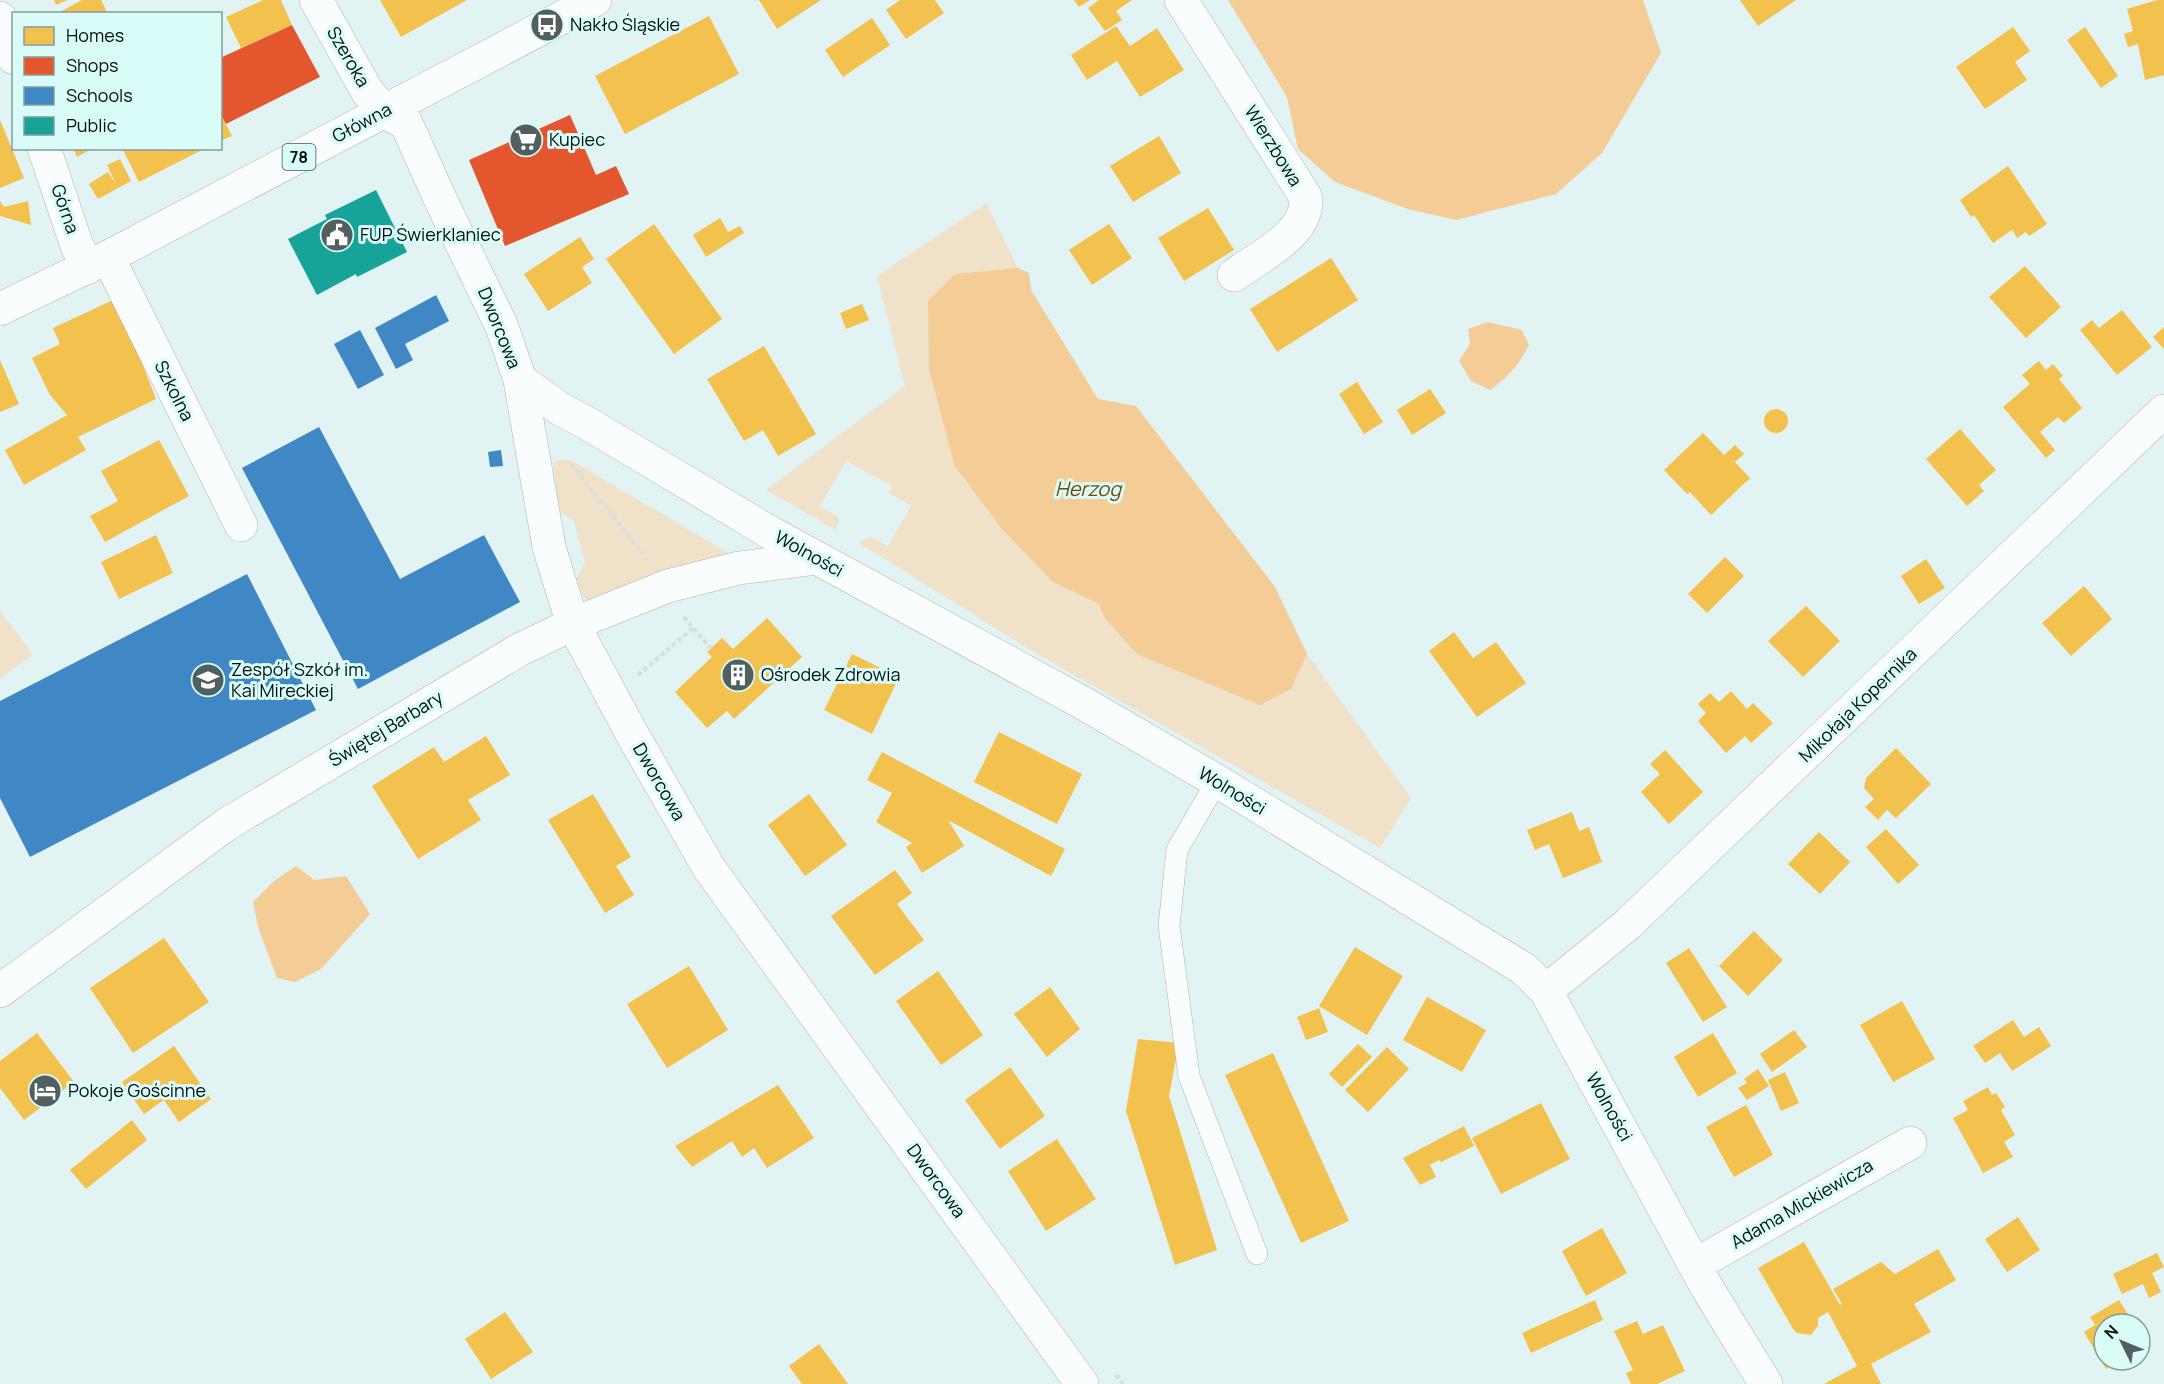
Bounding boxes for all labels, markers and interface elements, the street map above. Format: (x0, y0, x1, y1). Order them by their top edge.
bus stop icon: Nakło Śląskie (529, 7, 565, 43)
legend (12, 12, 222, 150)
place label: Nakło Śląskie (570, 12, 680, 36)
street label: Szeroka (322, 22, 376, 91)
text: Homes (66, 23, 124, 47)
text: Shops (66, 53, 118, 77)
text: Schools (66, 83, 133, 107)
street label: Główna (328, 97, 395, 148)
street label: Wierzbowa (1239, 100, 1308, 191)
text: Public (66, 113, 117, 137)
supermarket icon: Kupiec (508, 122, 544, 158)
place label: Kupiec (549, 127, 605, 151)
road number: 78 (282, 144, 316, 170)
street label: Górna (46, 181, 86, 236)
public building icon: FUP Świerklaniec (319, 217, 355, 253)
place label: FUP Świerklaniec (360, 222, 501, 246)
street label: Dworcowa (473, 283, 527, 372)
street label: Szkolna (149, 356, 200, 425)
water label: Herzog (1055, 475, 1123, 502)
street label: Wolności (771, 524, 848, 582)
street label: Mikołaja Kopernika (1793, 642, 1922, 767)
place label: Zespół Szkół im. Kai Mireckiej (231, 657, 368, 702)
building icon: Ośrodek Zdrowia (720, 657, 756, 693)
school or university icon: Zespół Szkół im. Kai Mireckiej (190, 662, 226, 698)
place label: Ośrodek Zdrowia (761, 662, 900, 686)
street label: Świętej Barbary (324, 684, 447, 772)
street label: Dworcowa (628, 738, 692, 825)
street label: Wolności (1194, 761, 1271, 820)
street label: Wolności (1581, 1068, 1639, 1145)
hotel icon: Pokoje Gościnne (27, 1073, 63, 1109)
place label: Pokoje Gościnne (68, 1078, 206, 1102)
street label: Dworcowa (902, 1139, 972, 1222)
street label: Adama Mickiewicza (1726, 1153, 1877, 1254)
north arrow (2092, 1312, 2152, 1372)
text: N (2099, 1320, 2123, 1343)

